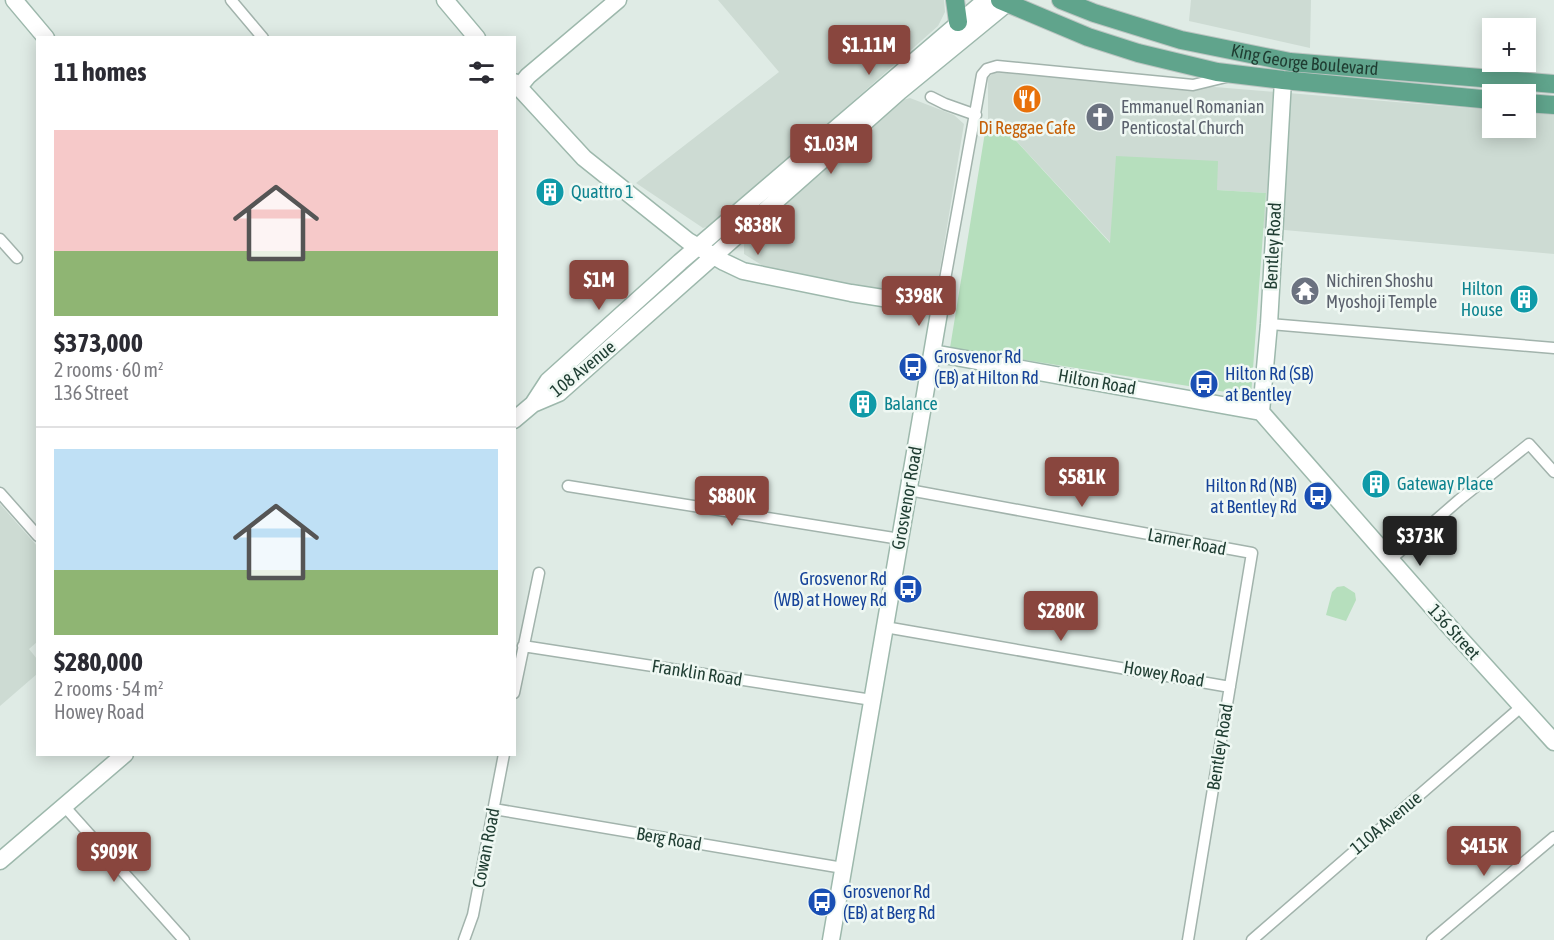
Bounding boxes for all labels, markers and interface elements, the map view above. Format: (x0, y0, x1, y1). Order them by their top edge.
map controls (1482, 18, 1536, 138)
button: + (1482, 18, 1536, 72)
pin: $1.11M (820, 25, 918, 76)
text: $1.11M (842, 33, 896, 56)
street label: King George Boulevard (1229, 39, 1379, 79)
icon: filters (465, 56, 498, 89)
text: 11 homes (54, 57, 147, 87)
restaurant icon: Di Reggae Cafe (1011, 83, 1043, 115)
button: − (1482, 84, 1536, 138)
place label: Emmanuel Romanian Penticostal Church (1121, 96, 1265, 138)
church icon: Emmanuel Romanian Penticostal Church (1084, 101, 1116, 133)
place label: Di Reggae Cafe (978, 117, 1076, 138)
pin: $1.03M (782, 124, 880, 175)
text: $1.03M (804, 132, 858, 155)
icon: home (222, 169, 330, 277)
building icon: Quattro 1 (534, 176, 566, 208)
place label: Quattro 1 (571, 181, 634, 202)
street label: Bentley Road (1260, 202, 1285, 290)
pin: $838K (716, 205, 800, 256)
text: $838K (735, 213, 781, 236)
pin: $1M (570, 260, 628, 311)
text: $1M (583, 268, 615, 291)
place label: Nichiren Shoshu Myoshoji Temple (1326, 270, 1437, 312)
temple icon: Nichiren Shoshu Myoshoji Temple (1289, 275, 1321, 307)
pin: $398K (877, 276, 961, 327)
place label: Hilton House (1461, 278, 1503, 320)
building icon: Hilton House (1508, 283, 1540, 315)
text: $398K (896, 284, 942, 307)
text: $373,000 (54, 328, 143, 358)
street label: 108 Avenue (546, 336, 619, 401)
place label: Grosvenor Rd (EB) at Hilton Rd (934, 346, 1039, 388)
bus stop icon: Grosvenor Rd (EB) at Hilton Rd (897, 351, 929, 383)
text: 2 rooms · 60 m² (54, 358, 164, 381)
place label: Hilton Rd (SB) at Bentley (1225, 363, 1314, 405)
street label: Hilton Road (1057, 364, 1138, 399)
bus stop icon: Hilton Rd (SB) at Bentley (1188, 368, 1220, 400)
text: 136 Street (54, 381, 129, 404)
building icon: Balance (847, 388, 879, 420)
place label: Balance (884, 393, 938, 414)
street label: Grosvenor Road (887, 445, 926, 551)
pin: $581K (1040, 457, 1124, 508)
text: $581K (1059, 465, 1105, 488)
building icon: Gateway Place (1360, 468, 1392, 500)
place label: Gateway Place (1397, 473, 1494, 494)
place label: Hilton Rd (NB) at Bentley Rd (1205, 475, 1297, 517)
pin: $880K (690, 476, 774, 527)
bus stop icon: Hilton Rd (NB) at Bentley Rd (1302, 480, 1334, 512)
text: $880K (709, 484, 755, 507)
icon: home (222, 488, 330, 596)
pin: $373K (1378, 516, 1462, 567)
street label: Larner Road (1146, 524, 1228, 559)
text: $373K (1397, 524, 1443, 547)
place label: Grosvenor Rd (WB) at Howey Rd (774, 568, 887, 610)
bus stop icon: Grosvenor Rd (WB) at Howey Rd (892, 573, 924, 605)
pin: $280K (1019, 591, 1103, 642)
text: $280K (1038, 599, 1084, 622)
street label: 136 Street (1424, 600, 1485, 664)
text: $280,000 (54, 647, 143, 677)
street label: Franklin Road (650, 655, 744, 690)
street label: Howey Road (1122, 656, 1206, 691)
text: 2 rooms · 54 m² (54, 677, 164, 700)
text: Howey Road (54, 700, 145, 723)
street label: Bentley Road (1202, 702, 1237, 792)
street label: 110A Avenue (1346, 787, 1426, 858)
street label: Cowan Road (467, 806, 504, 890)
street label: Berg Road (635, 822, 703, 855)
pin: $415K (1442, 826, 1526, 877)
pin: $909K (72, 832, 156, 883)
text: $415K (1461, 834, 1507, 857)
text: $909K (91, 840, 137, 863)
place label: Grosvenor Rd (EB) at Berg Rd (843, 881, 936, 923)
bus stop icon: Grosvenor Rd (EB) at Berg Rd (806, 886, 838, 918)

